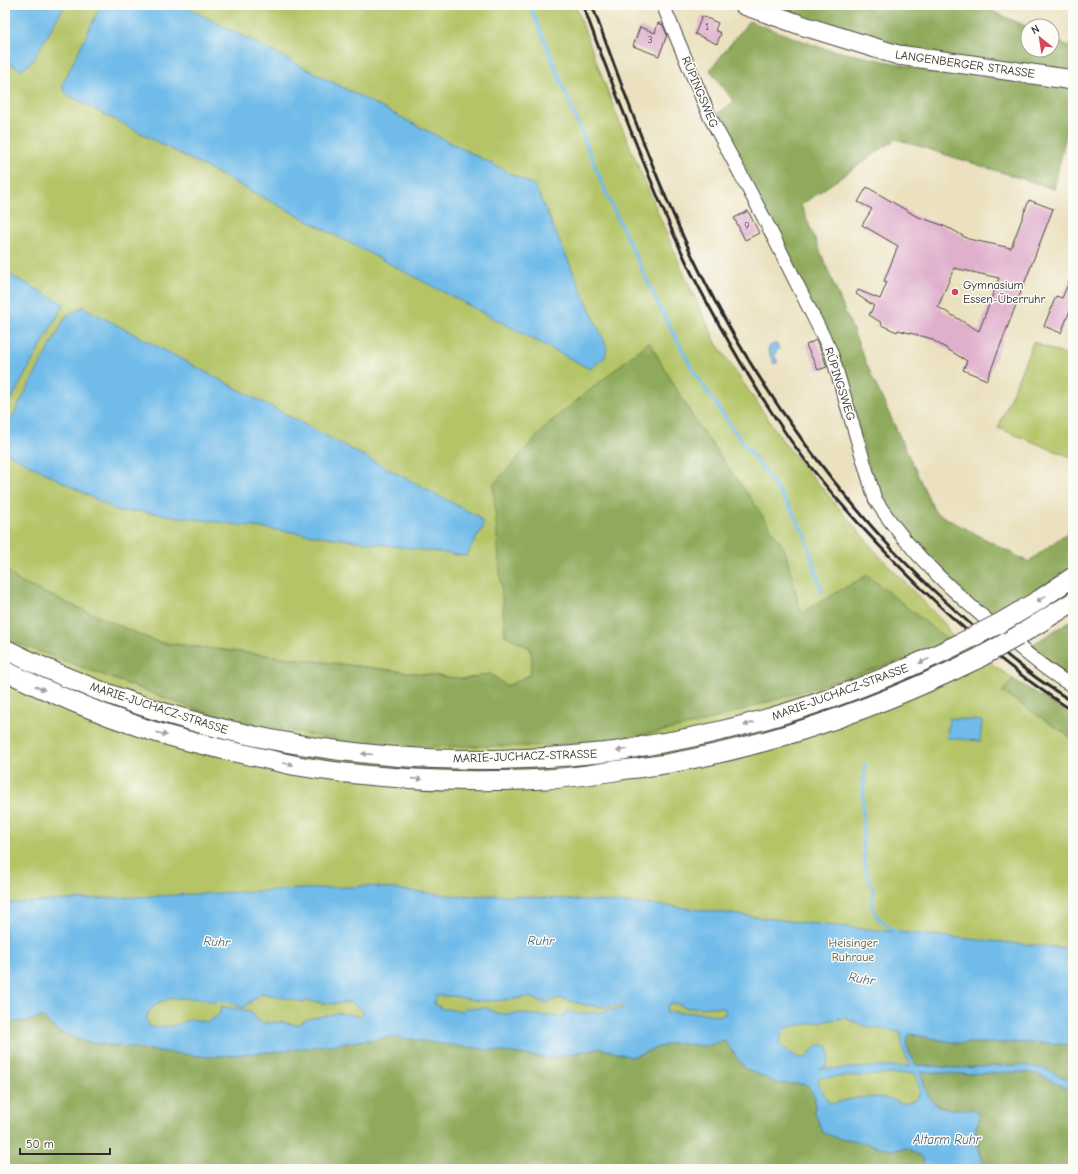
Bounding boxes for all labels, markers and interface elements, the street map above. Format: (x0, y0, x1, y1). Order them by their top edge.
north arrow (1020, 18, 1060, 58)
house number: 1 (705, 21, 709, 33)
text: N (1029, 22, 1042, 37)
house number: 3 (647, 34, 653, 46)
street label: LANGENBERGER STRASSE (894, 47, 1036, 81)
street label: RÜPINGSWEG (679, 54, 721, 130)
house number: 9 (744, 220, 750, 232)
place label: Gymnasium Essen-Überruhr (963, 278, 1045, 306)
marker: Gymnasium Essen-Überruhr (950, 287, 960, 297)
street label: RÜPINGSWEG (822, 346, 859, 423)
one-way arrow (1035, 595, 1046, 602)
one-way arrow (919, 658, 930, 664)
street label: MARIE-JUCHACZ-STRASSE (770, 661, 910, 723)
street label: MARIE-JUCHACZ-STRASSE (88, 679, 230, 737)
one-way arrow (35, 685, 47, 691)
one-way arrow (743, 721, 755, 727)
one-way arrow (156, 731, 168, 737)
street label: MARIE-JUCHACZ-STRASSE (453, 746, 597, 766)
one-way arrow (616, 747, 628, 753)
one-way arrow (361, 751, 373, 758)
one-way arrow (282, 761, 295, 767)
one-way arrow (411, 775, 423, 782)
water label: Ruhr (203, 933, 232, 950)
water label: Ruhr (527, 933, 555, 948)
park label: Heisinger Ruhraue (829, 936, 878, 964)
water label: Ruhr (847, 969, 877, 988)
scale bar (20, 1130, 110, 1156)
water label: Altarm Ruhr (912, 1132, 982, 1147)
text: 50 m (26, 1137, 54, 1151)

